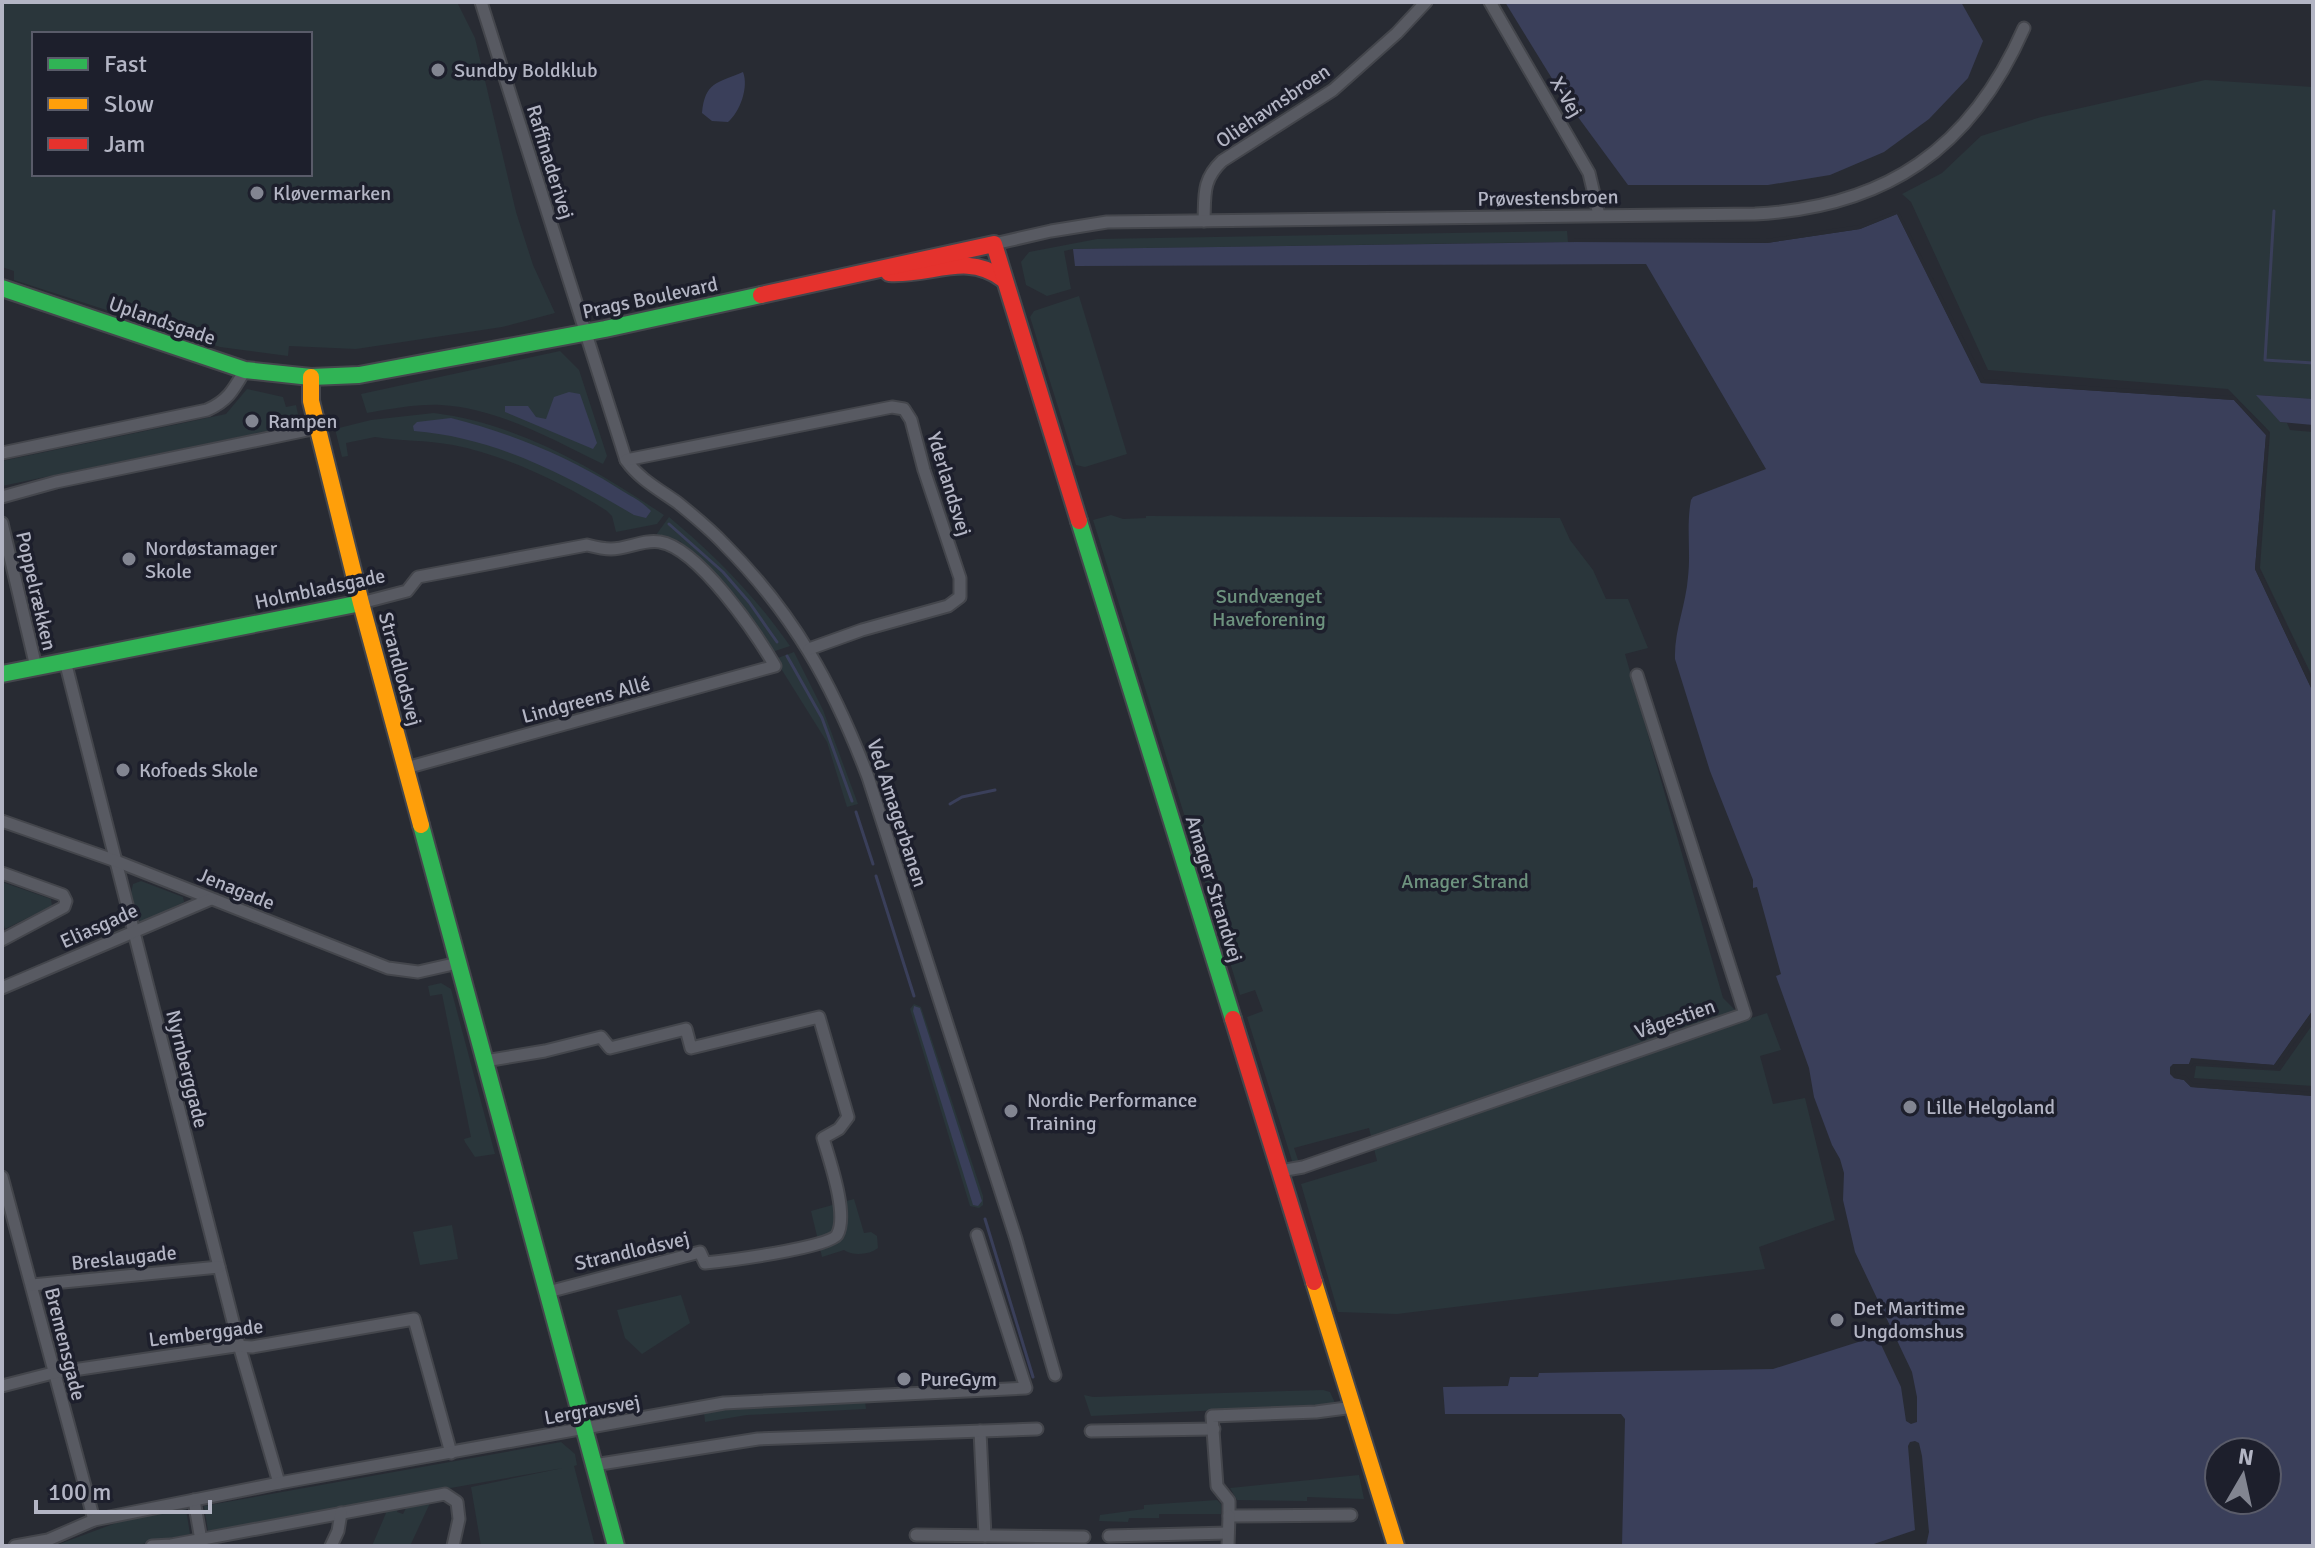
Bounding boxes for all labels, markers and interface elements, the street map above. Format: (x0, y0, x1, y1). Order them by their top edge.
legend (32, 32, 312, 176)
text: Fast (104, 49, 147, 79)
place label: Sundby Boldklub (454, 58, 598, 83)
street label: Oliehavnsbroen (1211, 59, 1335, 153)
marker: Sundby Boldklub (429, 61, 447, 79)
street label: X-Vej (1544, 72, 1588, 122)
text: Slow (104, 89, 154, 119)
street label: Raffinaderivej (521, 102, 579, 222)
text: Jam (104, 129, 145, 159)
place label: Kløvermarken (273, 181, 391, 206)
marker: Kløvermarken (248, 184, 266, 202)
street label: Prøvestensbroen (1477, 184, 1619, 212)
street label: Prags Boulevard (580, 271, 720, 325)
street label: Uplandsgade (105, 291, 219, 351)
place label: Rampen (268, 409, 337, 434)
marker: Rampen (243, 412, 261, 430)
street label: Yderlandsvej (921, 429, 977, 539)
street label: Poppelrækken (10, 529, 62, 653)
place label: Nordøstamager Skole (145, 536, 278, 584)
marker: Nordøstamager Skole (120, 550, 138, 568)
street label: Holmbladsgade (252, 563, 388, 615)
park label: Sundvænget Haveforening (1212, 584, 1326, 632)
street label: Strandlodsvej (373, 609, 427, 729)
street label: Lindgreens Allé (519, 671, 653, 729)
street label: Ved Amagerbanen (861, 736, 933, 890)
place label: Kofoeds Skole (139, 758, 258, 783)
marker: Kofoeds Skole (114, 761, 132, 779)
street label: Amager Strandvej (1180, 813, 1248, 965)
street label: Jenagade (194, 862, 278, 916)
park label: Amager Strand (1401, 869, 1529, 894)
street label: Eliasgade (56, 898, 142, 954)
street label: Vågestien (1631, 994, 1719, 1044)
street label: Nyrnberggade (160, 1007, 214, 1131)
place label: Nordic Performance Training (1027, 1088, 1197, 1136)
place label: Lille Helgoland (1926, 1095, 2055, 1120)
marker: Lille Helgoland (1901, 1098, 1919, 1116)
marker: Nordic Performance Training (1002, 1102, 1020, 1120)
street label: Strandlodsvej (572, 1226, 692, 1276)
street label: Breslaugade (70, 1240, 178, 1276)
street label: Bremensgade (39, 1285, 91, 1403)
place label: Det Maritime Ungdomshus (1853, 1296, 1965, 1344)
marker: Det Maritime Ungdomshus (1828, 1311, 1846, 1329)
street label: Lemberggade (147, 1314, 265, 1352)
place label: PureGym (920, 1367, 997, 1392)
marker: PureGym (895, 1370, 913, 1388)
street label: Lergravsvej (542, 1389, 642, 1431)
north arrow (2203, 1436, 2283, 1516)
text: N (2236, 1442, 2256, 1471)
scale bar (36, 1464, 210, 1514)
text: 100 m (48, 1477, 111, 1507)

